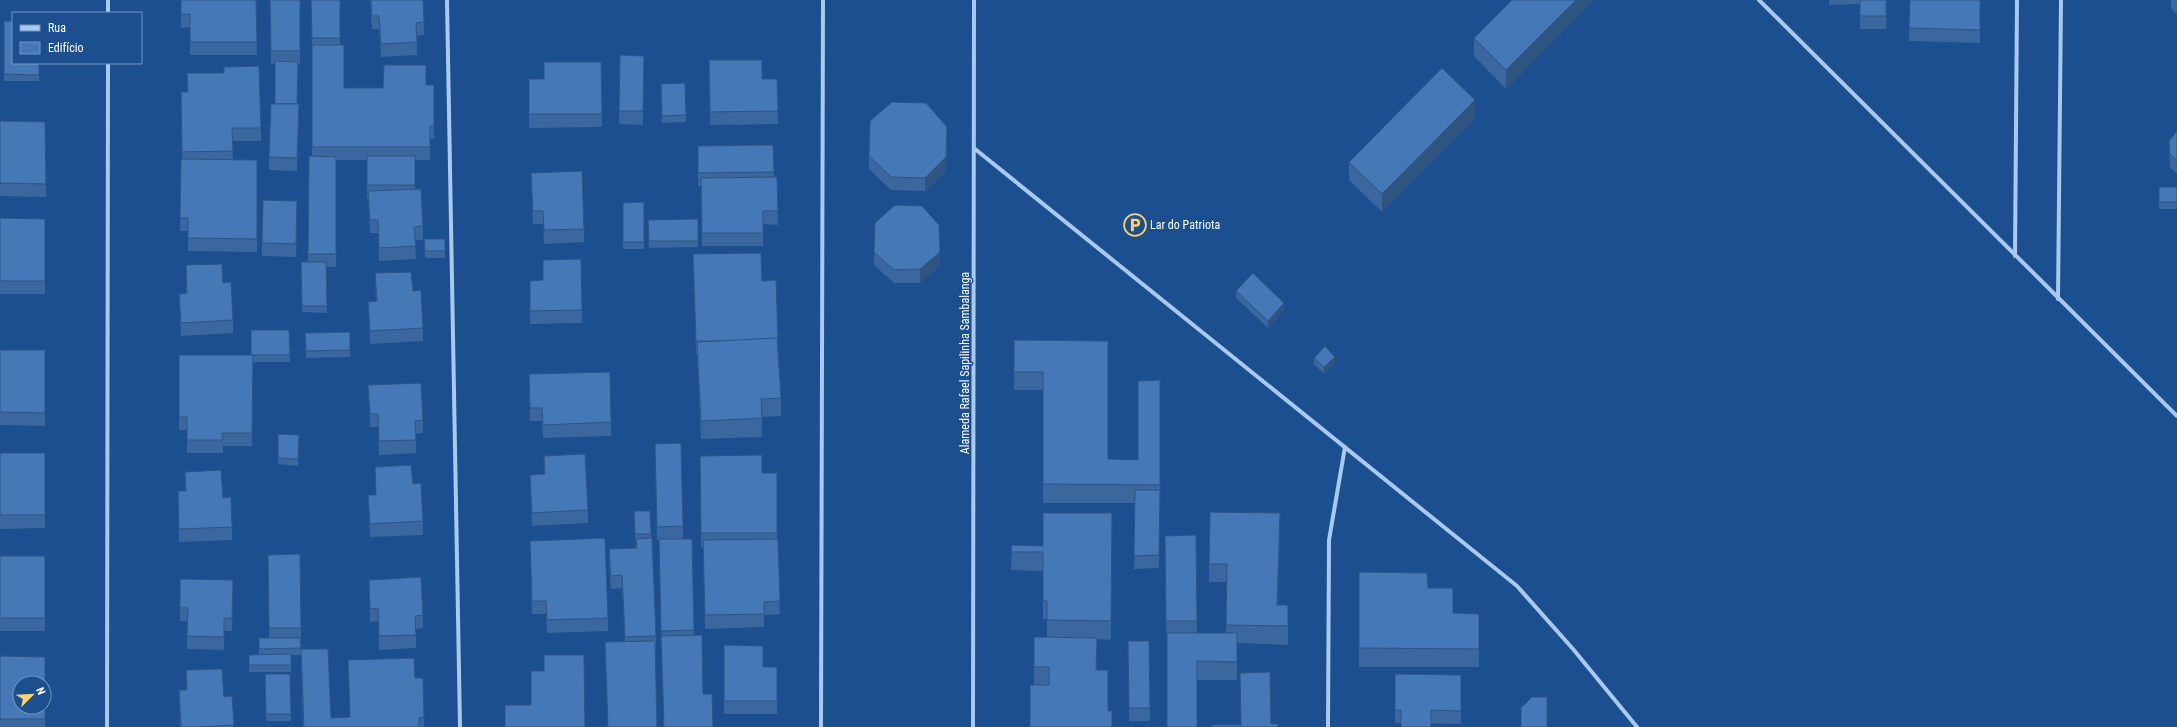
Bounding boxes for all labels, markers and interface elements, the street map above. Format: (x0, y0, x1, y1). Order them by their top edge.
legend (12, 12, 142, 64)
text: Rua (48, 21, 66, 35)
text: Edifício (48, 41, 84, 55)
parking icon: Lar do Patriota (1122, 212, 1148, 238)
place label: Lar do Patriota (1150, 218, 1220, 232)
street label: Alameda Rafael Sapilinha Sambalanga (958, 272, 972, 454)
north arrow (12, 675, 52, 715)
text: N (33, 685, 48, 697)

